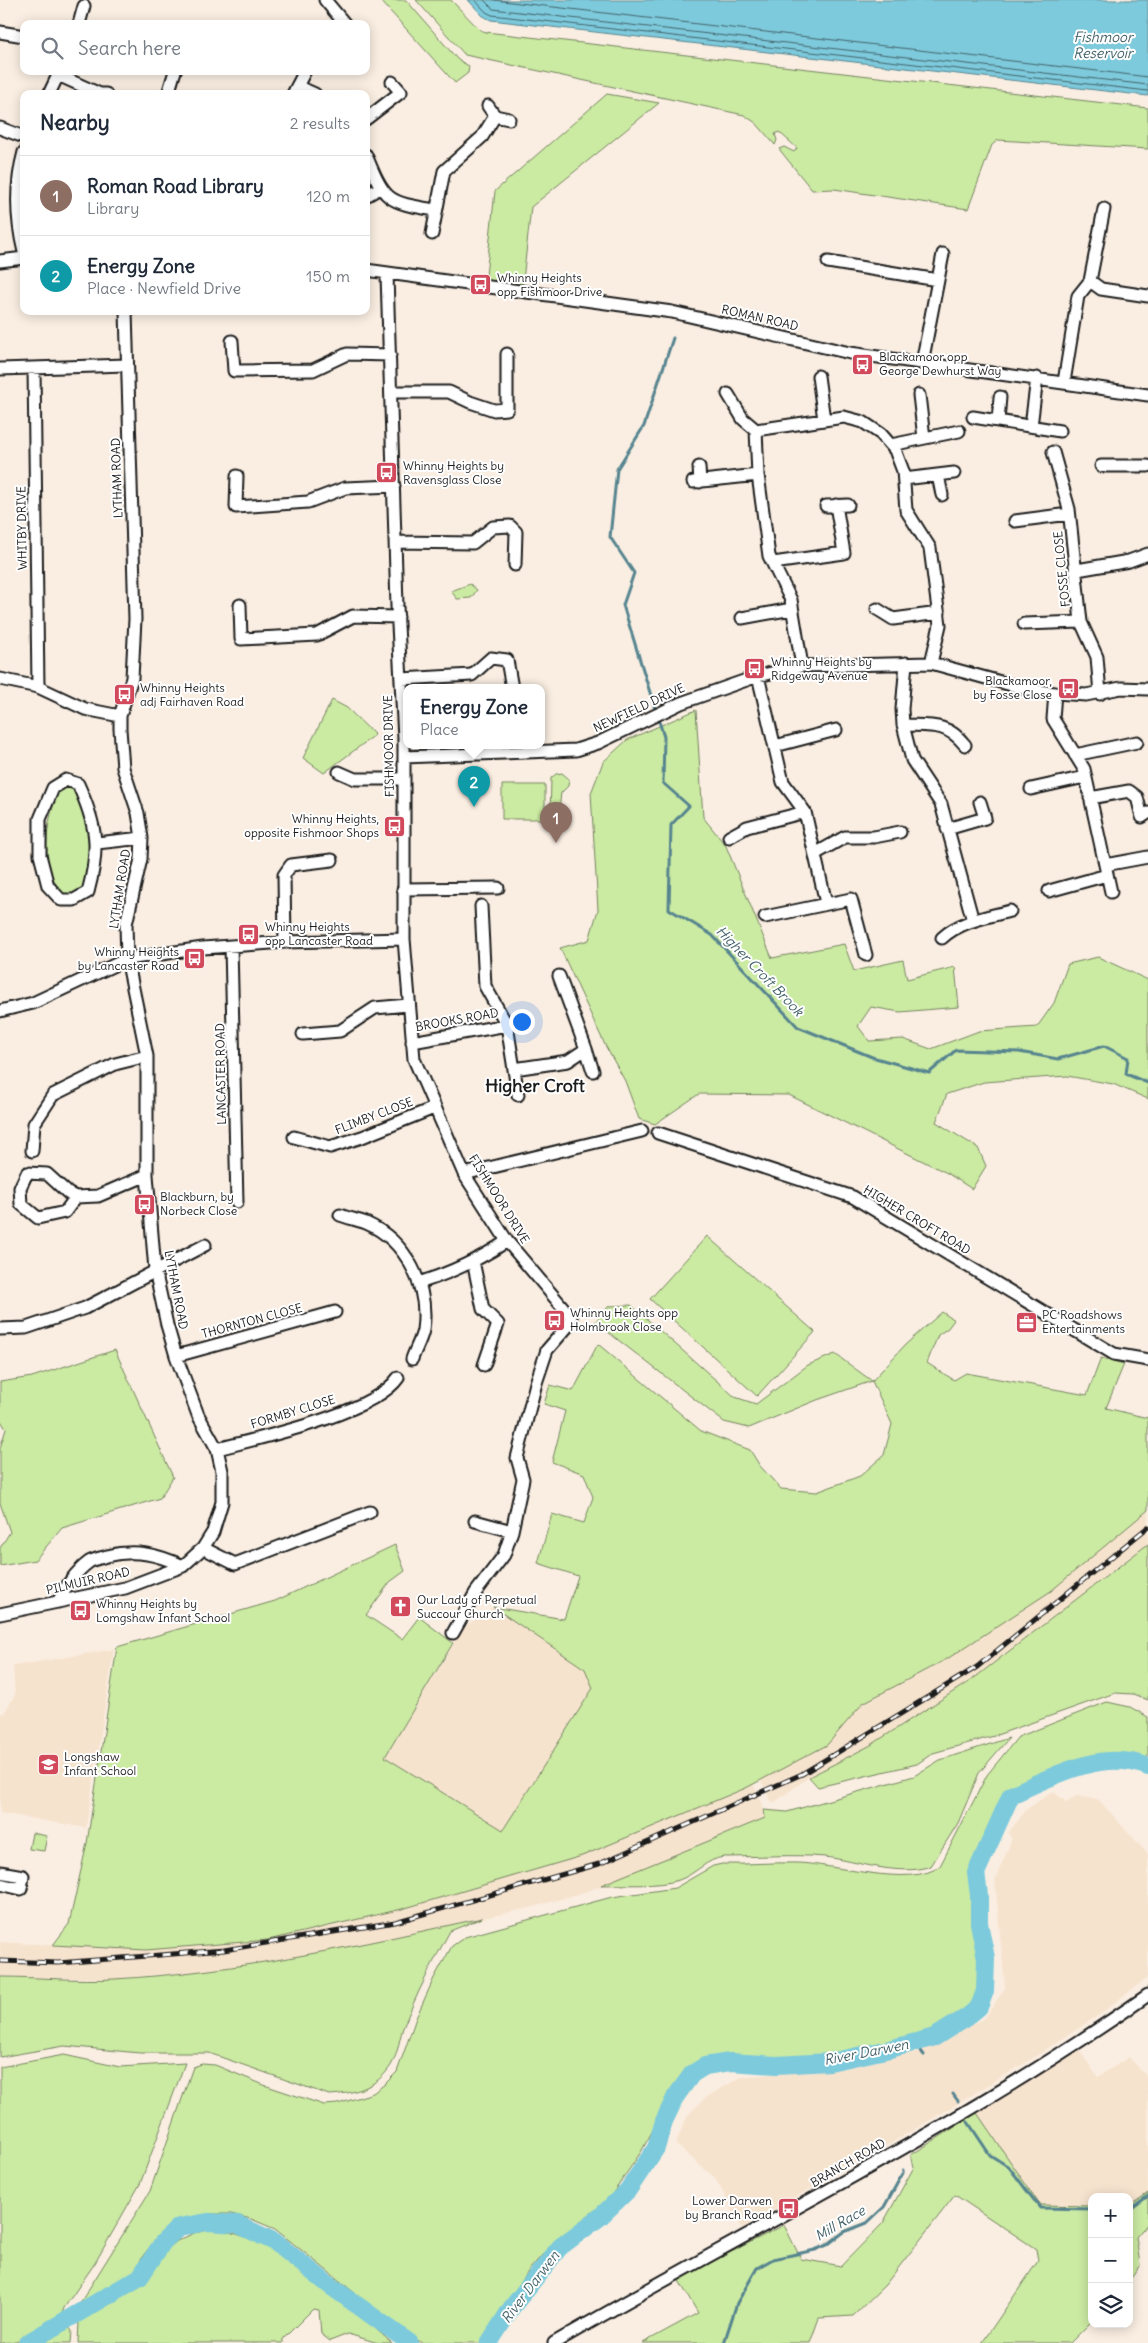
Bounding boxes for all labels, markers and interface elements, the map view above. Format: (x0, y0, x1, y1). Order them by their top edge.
search box (20, 20, 370, 75)
water label: Fishmoor Reservoir (1073, 28, 1135, 62)
icon: search (38, 34, 66, 62)
text: Search here (78, 36, 181, 60)
text: Nearby (40, 109, 110, 136)
text: 2 results (290, 113, 350, 133)
text: Roman Road Library (87, 174, 264, 198)
text: 1 (53, 186, 59, 206)
text: 120 m (307, 186, 350, 206)
text: Library (87, 198, 139, 218)
text: Energy Zone (87, 254, 195, 278)
text: 2 (52, 266, 60, 286)
text: 150 m (306, 266, 350, 286)
place label: Whinny Heights opp Fishmoor Drive (497, 270, 602, 299)
bus stop icon: Whinny Heights opp Fishmoor Drive (469, 273, 493, 297)
text: Place · Newfield Drive (87, 278, 241, 298)
street label: ROMAN ROAD (720, 301, 800, 334)
place label: Blackamoor opp George Dewhurst Way (879, 349, 1001, 378)
bus stop icon: Blackamoor opp George Dewhurst Way (851, 352, 875, 376)
street label: LYTHAM ROAD (108, 438, 125, 518)
place label: Whinny Heights by Ravensglass Close (403, 458, 504, 487)
bus stop icon: Whinny Heights by Ravensglass Close (375, 461, 399, 485)
street label: WHITBY DRIVE (13, 486, 30, 570)
street label: FOSSE CLOSE (1050, 530, 1073, 608)
place label: Whinny Heights by Ridgeway Avenue (771, 654, 872, 683)
bus stop icon: Whinny Heights by Ridgeway Avenue (743, 657, 767, 681)
place label: Blackamoor, by Fosse Close (973, 673, 1052, 702)
bus stop icon: Blackamoor, by Fosse Close (1056, 676, 1080, 700)
place label: Whinny Heights adj Fairhaven Road (140, 680, 244, 709)
street label: NEWFIELD DRIVE (591, 680, 687, 735)
bus stop icon: Whinny Heights adj Fairhaven Road (112, 683, 136, 707)
popup (403, 684, 545, 749)
street label: FISHMOOR DRIVE (380, 695, 397, 797)
text: Energy Zone (420, 695, 528, 719)
text: Place (420, 719, 459, 739)
pin: 2 (458, 766, 490, 807)
pin: 1 (540, 802, 572, 843)
place label: Whinny Heights, opposite Fishmoor Shops (244, 811, 379, 840)
bus stop icon: Whinny Heights, opposite Fishmoor Shops (383, 814, 407, 838)
street label: LYTHAM ROAD (106, 848, 133, 930)
place label: Whinny Heights opp Lancaster Road (265, 919, 373, 948)
bus stop icon: Whinny Heights opp Lancaster Road (237, 922, 261, 946)
water label: Higher Croft Brook (712, 922, 808, 1020)
place label: Whinny Heights by Lancaster Road (78, 944, 179, 973)
bus stop icon: Whinny Heights by Lancaster Road (183, 947, 207, 971)
street label: BROOKS ROAD (414, 1005, 500, 1034)
your location (509, 1009, 535, 1035)
street label: LANCASTER ROAD (212, 1023, 229, 1125)
district label: Higher Croft (485, 1074, 586, 1097)
street label: FLIMBY CLOSE (333, 1094, 415, 1137)
street label: FISHMOOR DRIVE (466, 1151, 533, 1246)
street label: HIGHER CROFT ROAD (861, 1182, 974, 1257)
place label: Blackburn, by Norbeck Close (160, 1189, 237, 1218)
bus stop icon: Blackburn, by Norbeck Close (132, 1192, 156, 1216)
street label: LYTHAM ROAD (161, 1249, 192, 1331)
street label: THORNTON CLOSE (200, 1300, 304, 1341)
place label: Whinny Heights opp Holmbrook Close (570, 1305, 678, 1334)
place label: PC Roadshows Entertainments (1042, 1307, 1125, 1336)
bus stop icon: Whinny Heights opp Holmbrook Close (542, 1308, 566, 1332)
office icon: PC Roadshows Entertainments (1014, 1310, 1038, 1334)
street label: FORMBY CLOSE (249, 1392, 337, 1431)
street label: PILMUIR ROAD (44, 1564, 131, 1597)
place label: Our Lady of Perpetual Succour Church (417, 1592, 536, 1621)
church icon: Our Lady of Perpetual Succour Church (389, 1595, 413, 1619)
place label: Whinny Heights by Lomgshaw Infant School (96, 1596, 230, 1625)
bus stop icon: Whinny Heights by Lomgshaw Infant School (68, 1599, 92, 1623)
place label: Longshaw Infant School (64, 1749, 136, 1778)
school or university icon: Longshaw Infant School (36, 1752, 60, 1776)
water label: River Darwen (822, 2035, 911, 2069)
street label: BRANCH ROAD (808, 2135, 888, 2190)
place label: Lower Darwen by Branch Road (685, 2193, 772, 2222)
map controls (1088, 2193, 1133, 2328)
button: + (1088, 2193, 1133, 2238)
bus stop icon: Lower Darwen by Branch Road (776, 2196, 800, 2220)
water label: Mill Race (812, 2201, 870, 2245)
button: − (1088, 2238, 1133, 2283)
water label: River Darwen (497, 2247, 564, 2327)
button: layers (1088, 2283, 1133, 2328)

